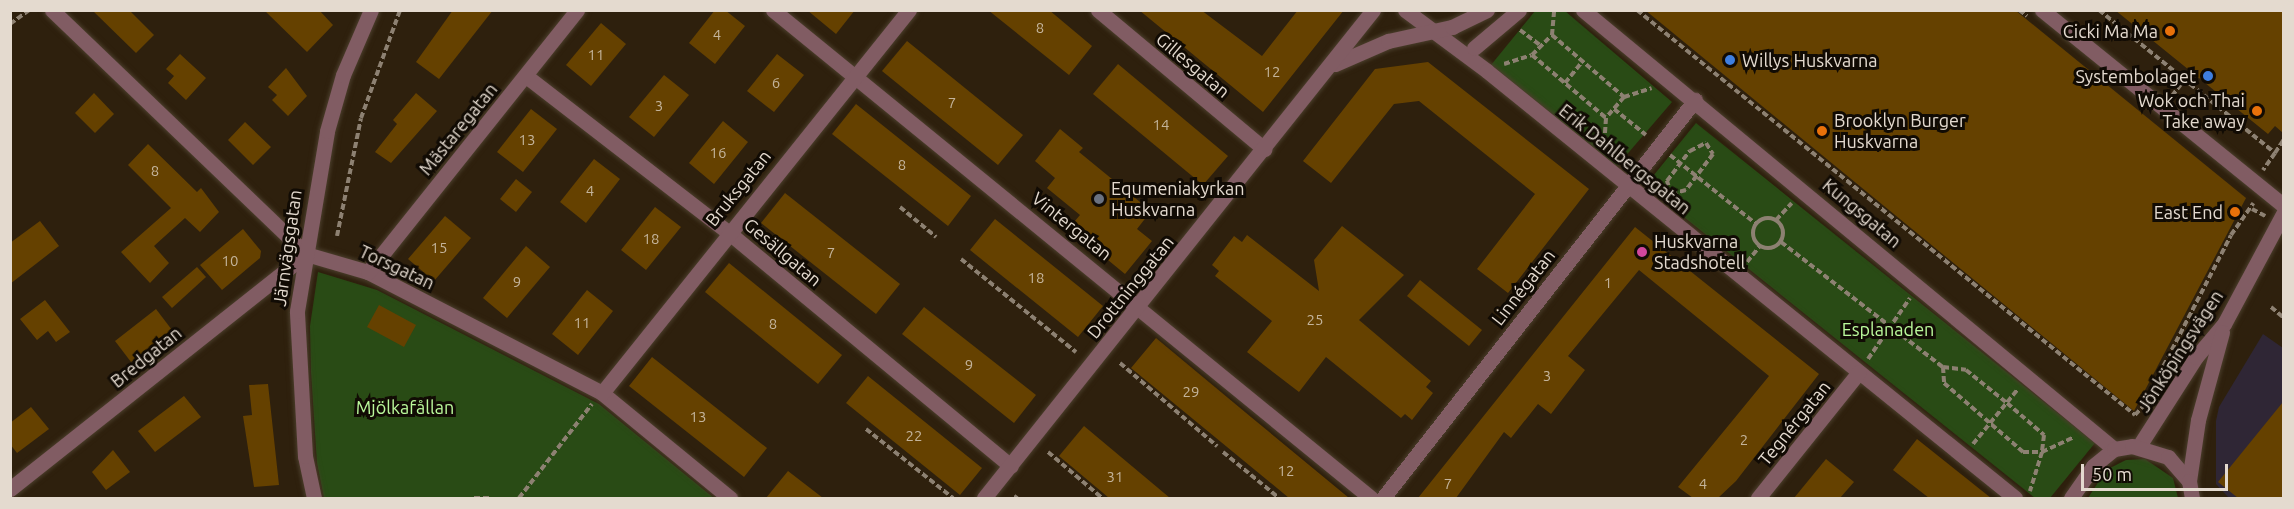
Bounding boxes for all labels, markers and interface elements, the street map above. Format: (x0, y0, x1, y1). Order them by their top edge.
house number: 8 (1036, 19, 1044, 37)
place label: Cicki Ma Ma (2063, 20, 2158, 42)
marker: Cicki Ma Ma (2163, 24, 2177, 38)
house number: 4 (713, 26, 721, 44)
street label: Gillesgatan (1152, 28, 1234, 102)
house number: 11 (588, 46, 604, 64)
place label: Willys Huskvarna (1742, 49, 1878, 71)
marker: Willys Huskvarna (1723, 53, 1737, 67)
house number: 12 (1264, 63, 1280, 81)
place label: Systembolaget (2075, 65, 2196, 87)
marker: Systembolaget (2201, 69, 2215, 83)
house number: 6 (772, 74, 780, 92)
street label: Mästaregatan (414, 79, 502, 179)
place label: Wok och Thai Take away (2138, 90, 2245, 132)
house number: 7 (948, 94, 956, 112)
house number: 3 (655, 97, 663, 115)
street label: Erik Dahlbergsgatan (1555, 99, 1695, 219)
marker: Wok och Thai Take away (2250, 104, 2264, 118)
place label: Brooklyn Burger Huskvarna (1834, 110, 1966, 152)
house number: 14 (1153, 116, 1169, 134)
marker: Brooklyn Burger Huskvarna (1815, 124, 1829, 138)
house number: 13 (519, 131, 535, 149)
house number: 16 (710, 144, 726, 162)
street label: Bruksgatan (701, 146, 775, 230)
house number: 8 (898, 156, 906, 174)
house number: 8 (151, 162, 159, 180)
street label: Kungsgatan (1818, 174, 1906, 252)
place label: Equmeniakyrkan Huskvarna (1111, 178, 1244, 220)
house number: 4 (586, 182, 594, 200)
street label: Vintergatan (1028, 187, 1116, 265)
street label: Järnvägsgatan (268, 188, 306, 308)
marker: Equmeniakyrkan Huskvarna (1092, 192, 1106, 206)
place label: East End (2154, 201, 2223, 223)
marker: East End (2228, 205, 2242, 219)
street label: Gesällgatan (740, 213, 826, 291)
house number: 18 (643, 230, 659, 248)
street label: Drottninggatan (1082, 231, 1178, 343)
place label: Huskvarna Stadshotell (1654, 231, 1745, 274)
house number: 15 (431, 239, 447, 257)
street label: Torsgatan (356, 240, 438, 294)
house number: 7 (827, 244, 835, 262)
street label: Linnégatan (1487, 245, 1559, 329)
marker: Huskvarna Stadshotell (1635, 245, 1649, 259)
house number: 10 (222, 252, 238, 270)
house number: 18 (1028, 269, 1044, 287)
house number: 9 (513, 273, 521, 291)
house number: 1 (1604, 274, 1612, 292)
street label: Jönköpingsvägen (2133, 286, 2227, 416)
house number: 25 (1307, 311, 1323, 329)
house number: 11 (574, 314, 590, 332)
house number: 8 (769, 315, 777, 333)
park label: Esplanaden (1842, 318, 1934, 340)
street label: Bredgatan (106, 322, 186, 392)
house number: 9 (965, 356, 973, 374)
house number: 3 (1543, 367, 1551, 385)
street label: Tegnérgatan (1753, 376, 1835, 470)
house number: 29 (1183, 383, 1199, 401)
park label: Mjölkafållan (356, 396, 454, 418)
house number: 13 (690, 408, 706, 426)
house number: 22 (906, 427, 922, 445)
house number: 2 (1740, 431, 1748, 449)
scale bar (2084, 452, 2231, 490)
house number: 12 (1278, 462, 1294, 480)
text: 50 m (2092, 464, 2132, 484)
house number: 31 (1107, 468, 1123, 486)
house number: 7 (1444, 475, 1452, 493)
house number: 4 (1699, 475, 1707, 493)

